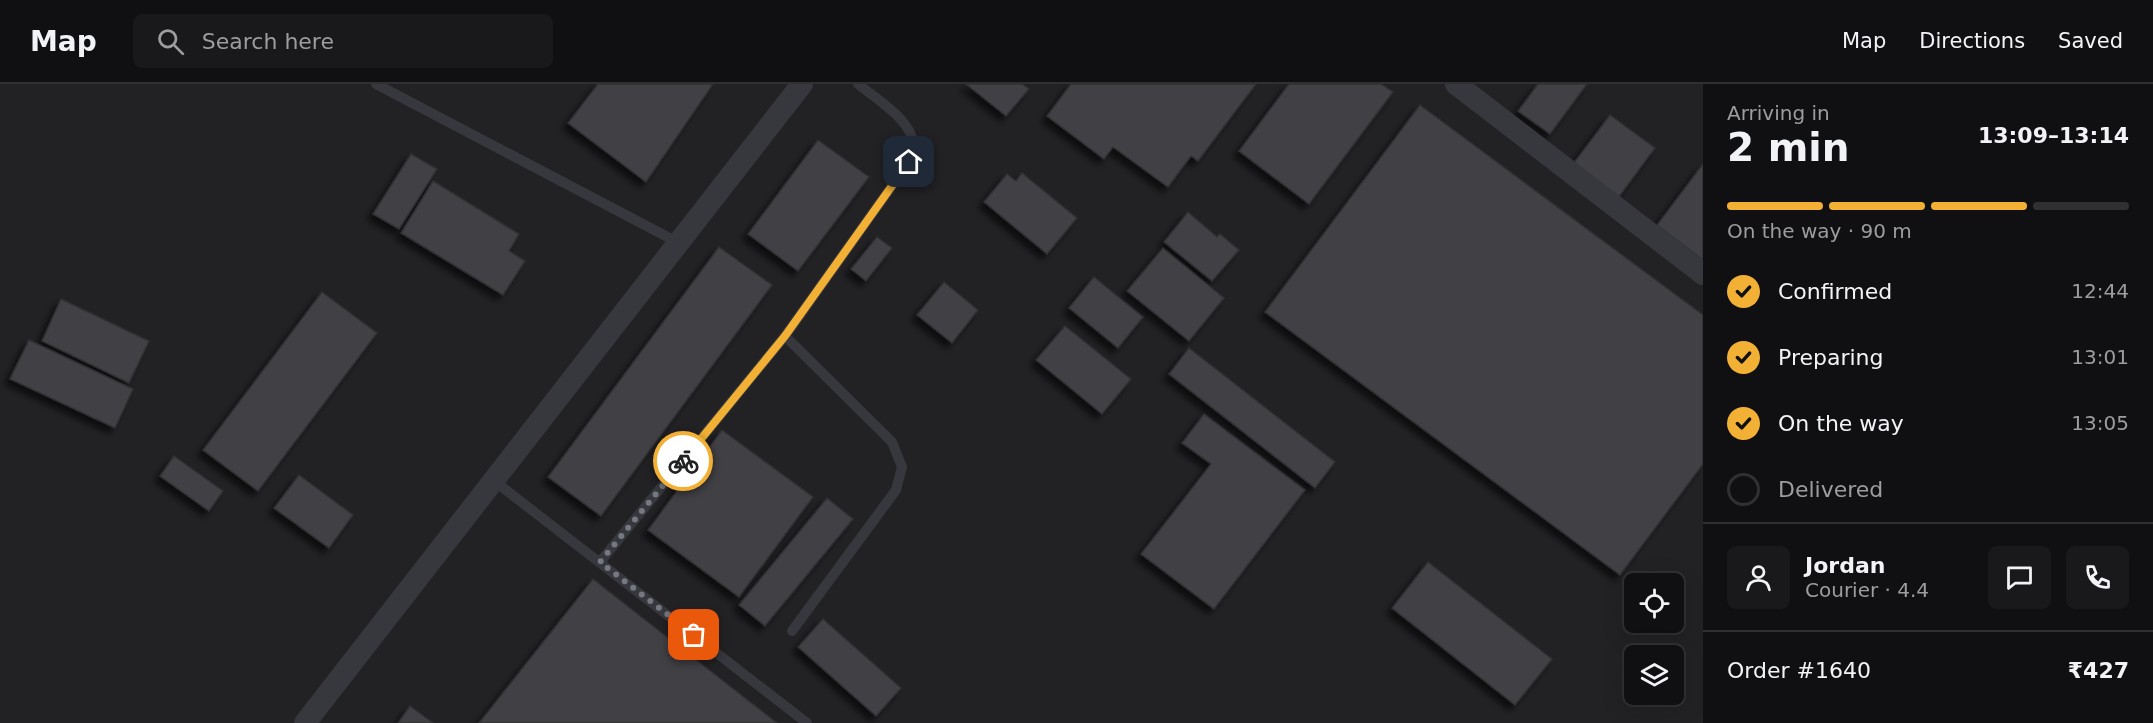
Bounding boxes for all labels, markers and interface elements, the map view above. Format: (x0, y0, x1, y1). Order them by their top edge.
search box (133, 14, 553, 68)
text: Map (30, 25, 97, 58)
icon: search (154, 25, 187, 58)
text: Search here (202, 29, 334, 54)
text: Map (1842, 29, 1886, 53)
text: Directions (1919, 29, 2025, 53)
text: Saved (2058, 29, 2123, 53)
text: Arriving in (1727, 101, 1830, 125)
text: 13:09–13:14 (1978, 123, 2129, 148)
text: 2 min (1727, 125, 1849, 170)
pin (883, 136, 934, 187)
icon: home (892, 145, 925, 178)
text: On the way · 90 m (1727, 219, 1912, 243)
icon: check (1727, 275, 1760, 308)
text: Confirmed (1778, 279, 1892, 304)
text: 12:44 (2071, 279, 2129, 303)
icon: check (1727, 341, 1760, 374)
text: Preparing (1778, 345, 1884, 370)
text: 13:01 (2071, 345, 2129, 369)
icon: check (1727, 407, 1760, 440)
text: On the way (1778, 411, 1904, 436)
text: 13:05 (2071, 411, 2129, 435)
courier (653, 431, 713, 491)
icon: bike (667, 445, 700, 478)
text: Delivered (1778, 477, 1883, 502)
button: person (1727, 546, 1790, 609)
button: chat (1988, 546, 2051, 609)
button: phone (2066, 546, 2129, 609)
text: Jordan (1805, 553, 1885, 578)
map controls (1624, 573, 1684, 705)
button: locate (1624, 573, 1684, 633)
text: Courier · 4.4 (1805, 578, 1929, 602)
pin (668, 609, 719, 660)
icon: bag (677, 618, 710, 651)
button: layers (1624, 645, 1684, 705)
text: Order #1640 (1727, 658, 1871, 683)
text: ₹427 (2068, 658, 2129, 683)

